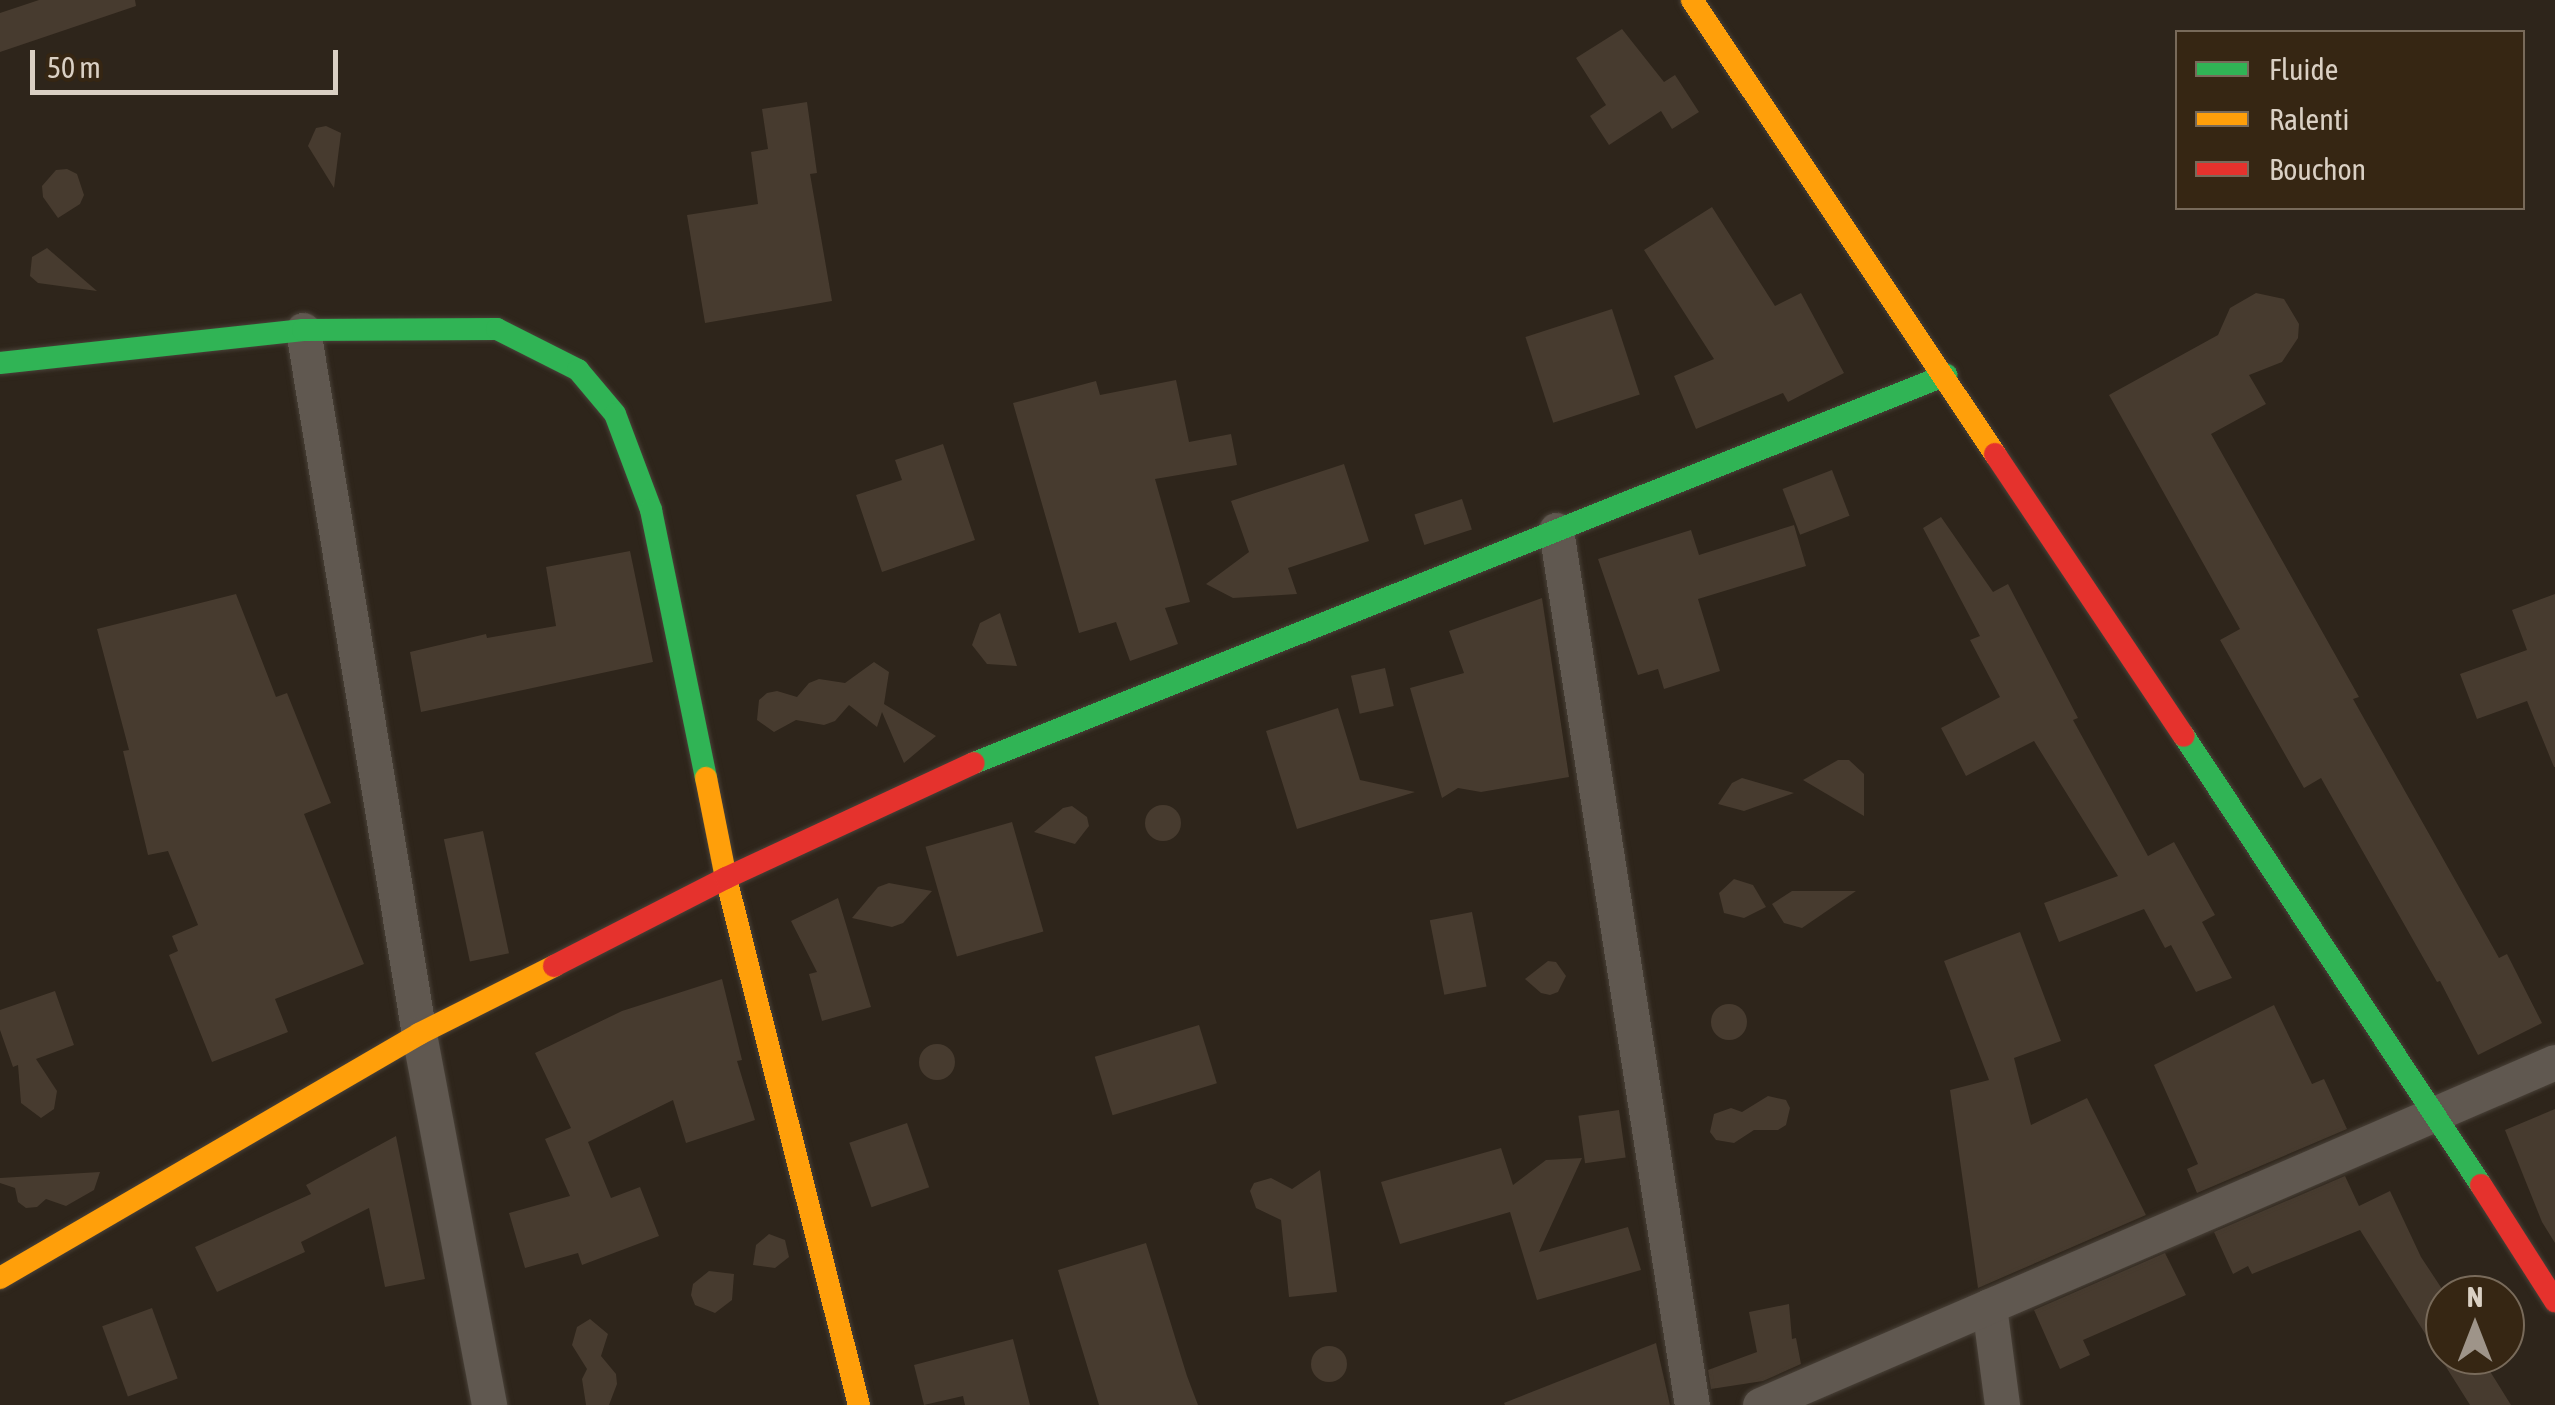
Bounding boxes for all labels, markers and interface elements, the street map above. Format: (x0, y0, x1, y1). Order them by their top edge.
scale bar (35, 30, 342, 92)
legend (2175, 30, 2525, 210)
text: 50 m (47, 50, 101, 84)
text: Fluide (2269, 52, 2338, 86)
text: Ralenti (2269, 102, 2349, 136)
text: Bouchon (2269, 152, 2366, 186)
north arrow (2425, 1275, 2525, 1375)
text: N (2467, 1281, 2483, 1313)

